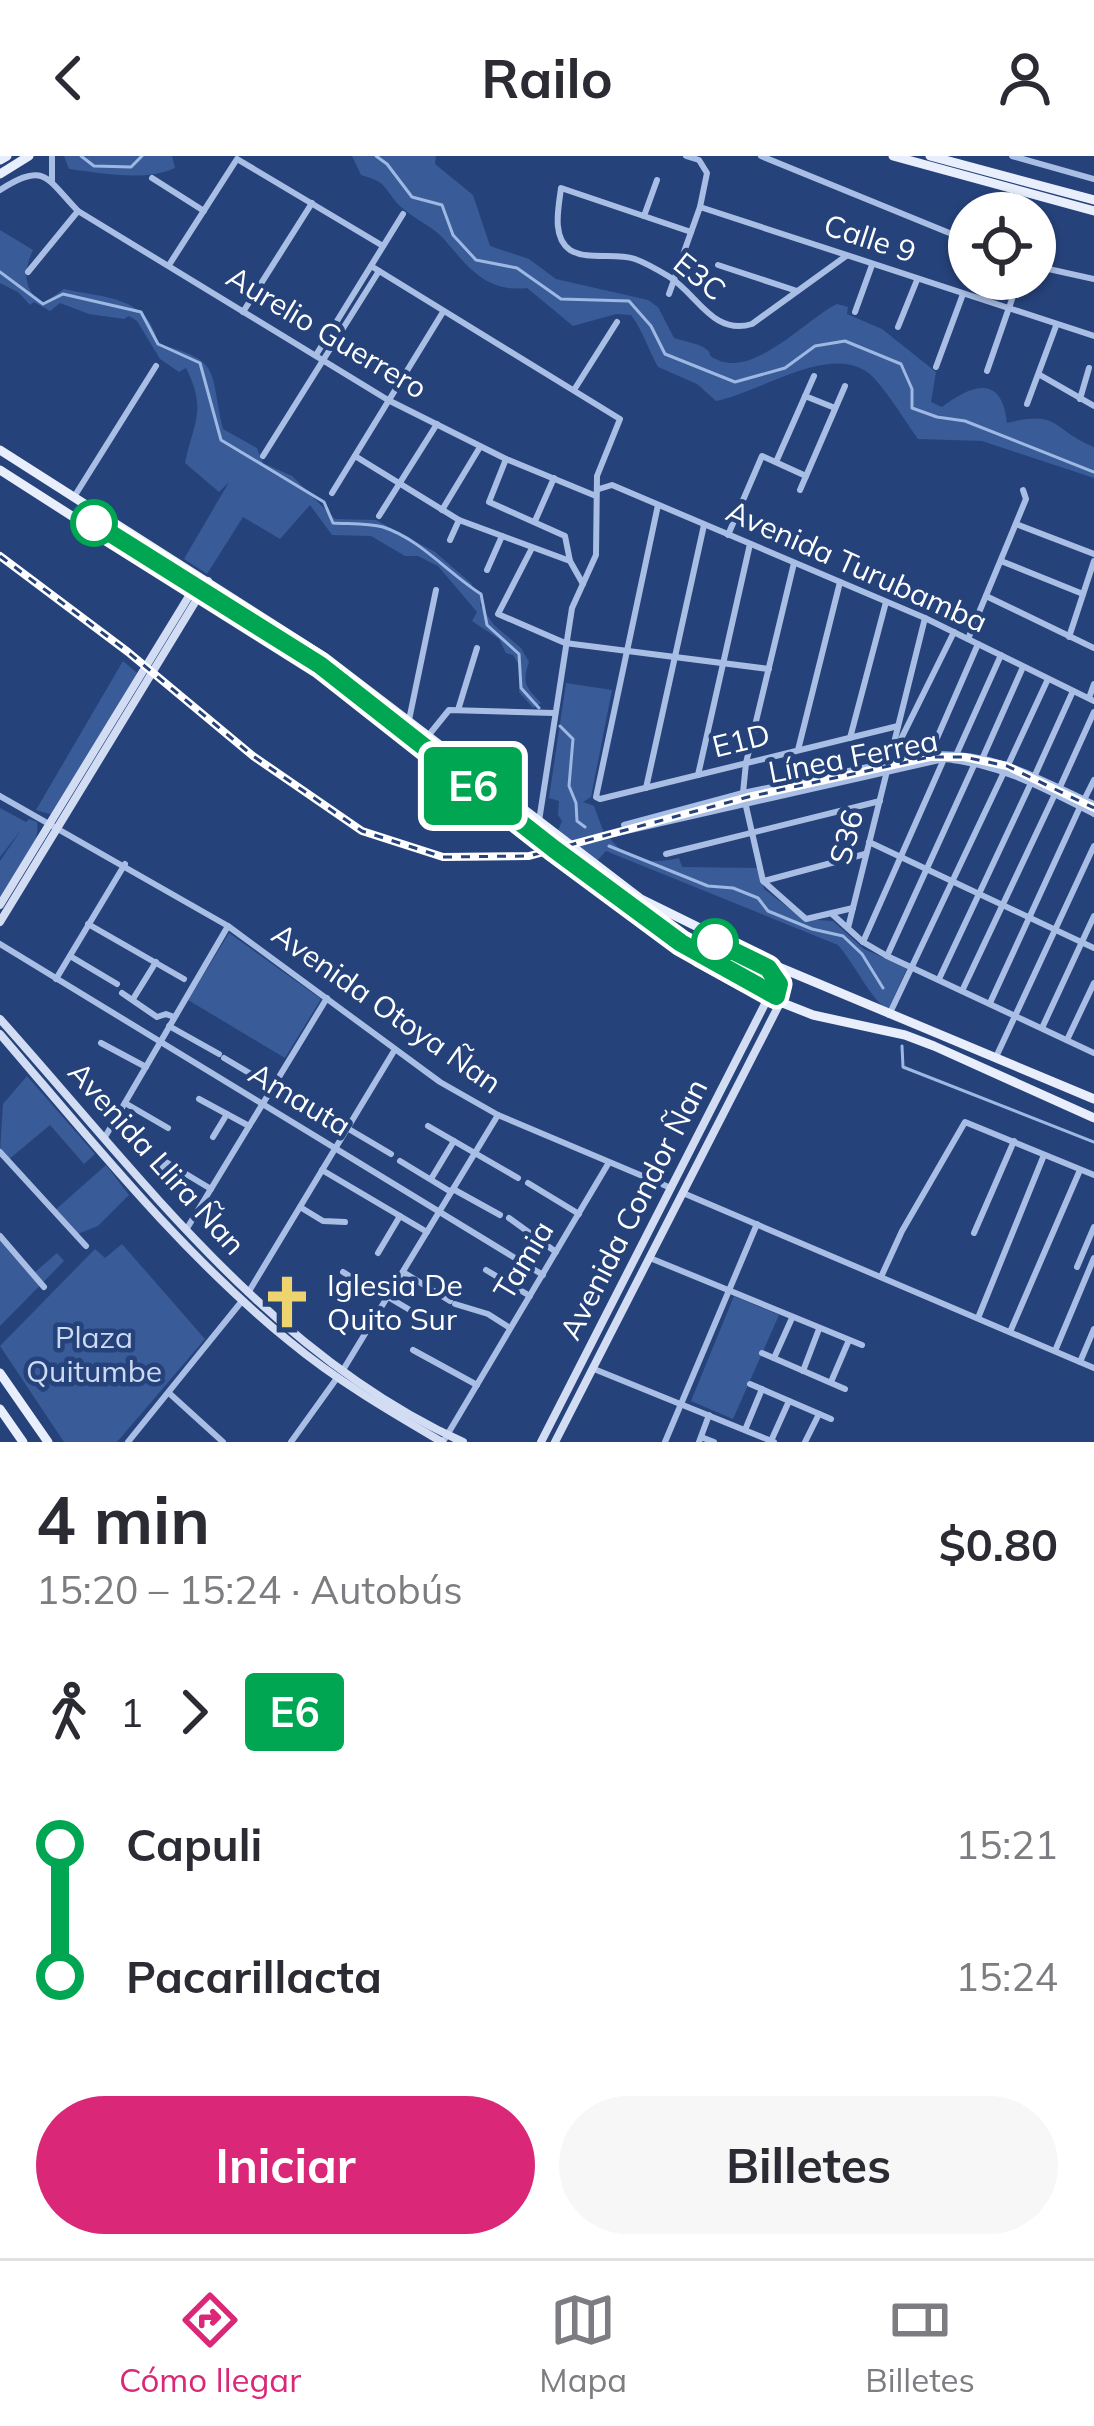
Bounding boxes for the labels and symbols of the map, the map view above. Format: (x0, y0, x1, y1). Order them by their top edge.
street label: Calle 9 (819, 205, 921, 271)
street label: E3C (666, 244, 734, 308)
street label: Aurelio Guerrero (220, 257, 434, 407)
street label: Avenida Turubamba (721, 491, 993, 641)
unlabelled marker (72, 501, 116, 545)
street label: E1D (708, 715, 774, 765)
street label: Línea Ferrea (765, 721, 941, 791)
line badge: E6 (419, 747, 527, 825)
street label: S36 (821, 806, 871, 868)
street label: Avenida Otoya Ñan (265, 915, 509, 1101)
unlabelled marker (693, 920, 737, 964)
street label: Avenida Llira Ñan (60, 1053, 254, 1263)
street label: Amauta (242, 1054, 358, 1144)
street label: Avenida Condor Ñan (551, 1072, 715, 1346)
street label: Tamia (485, 1214, 561, 1306)
place label: Iglesia De Quito Sur (327, 1266, 463, 1338)
church icon: Iglesia De Quito Sur (258, 1273, 316, 1331)
park label: Plaza Quitumbe (26, 1318, 162, 1390)

